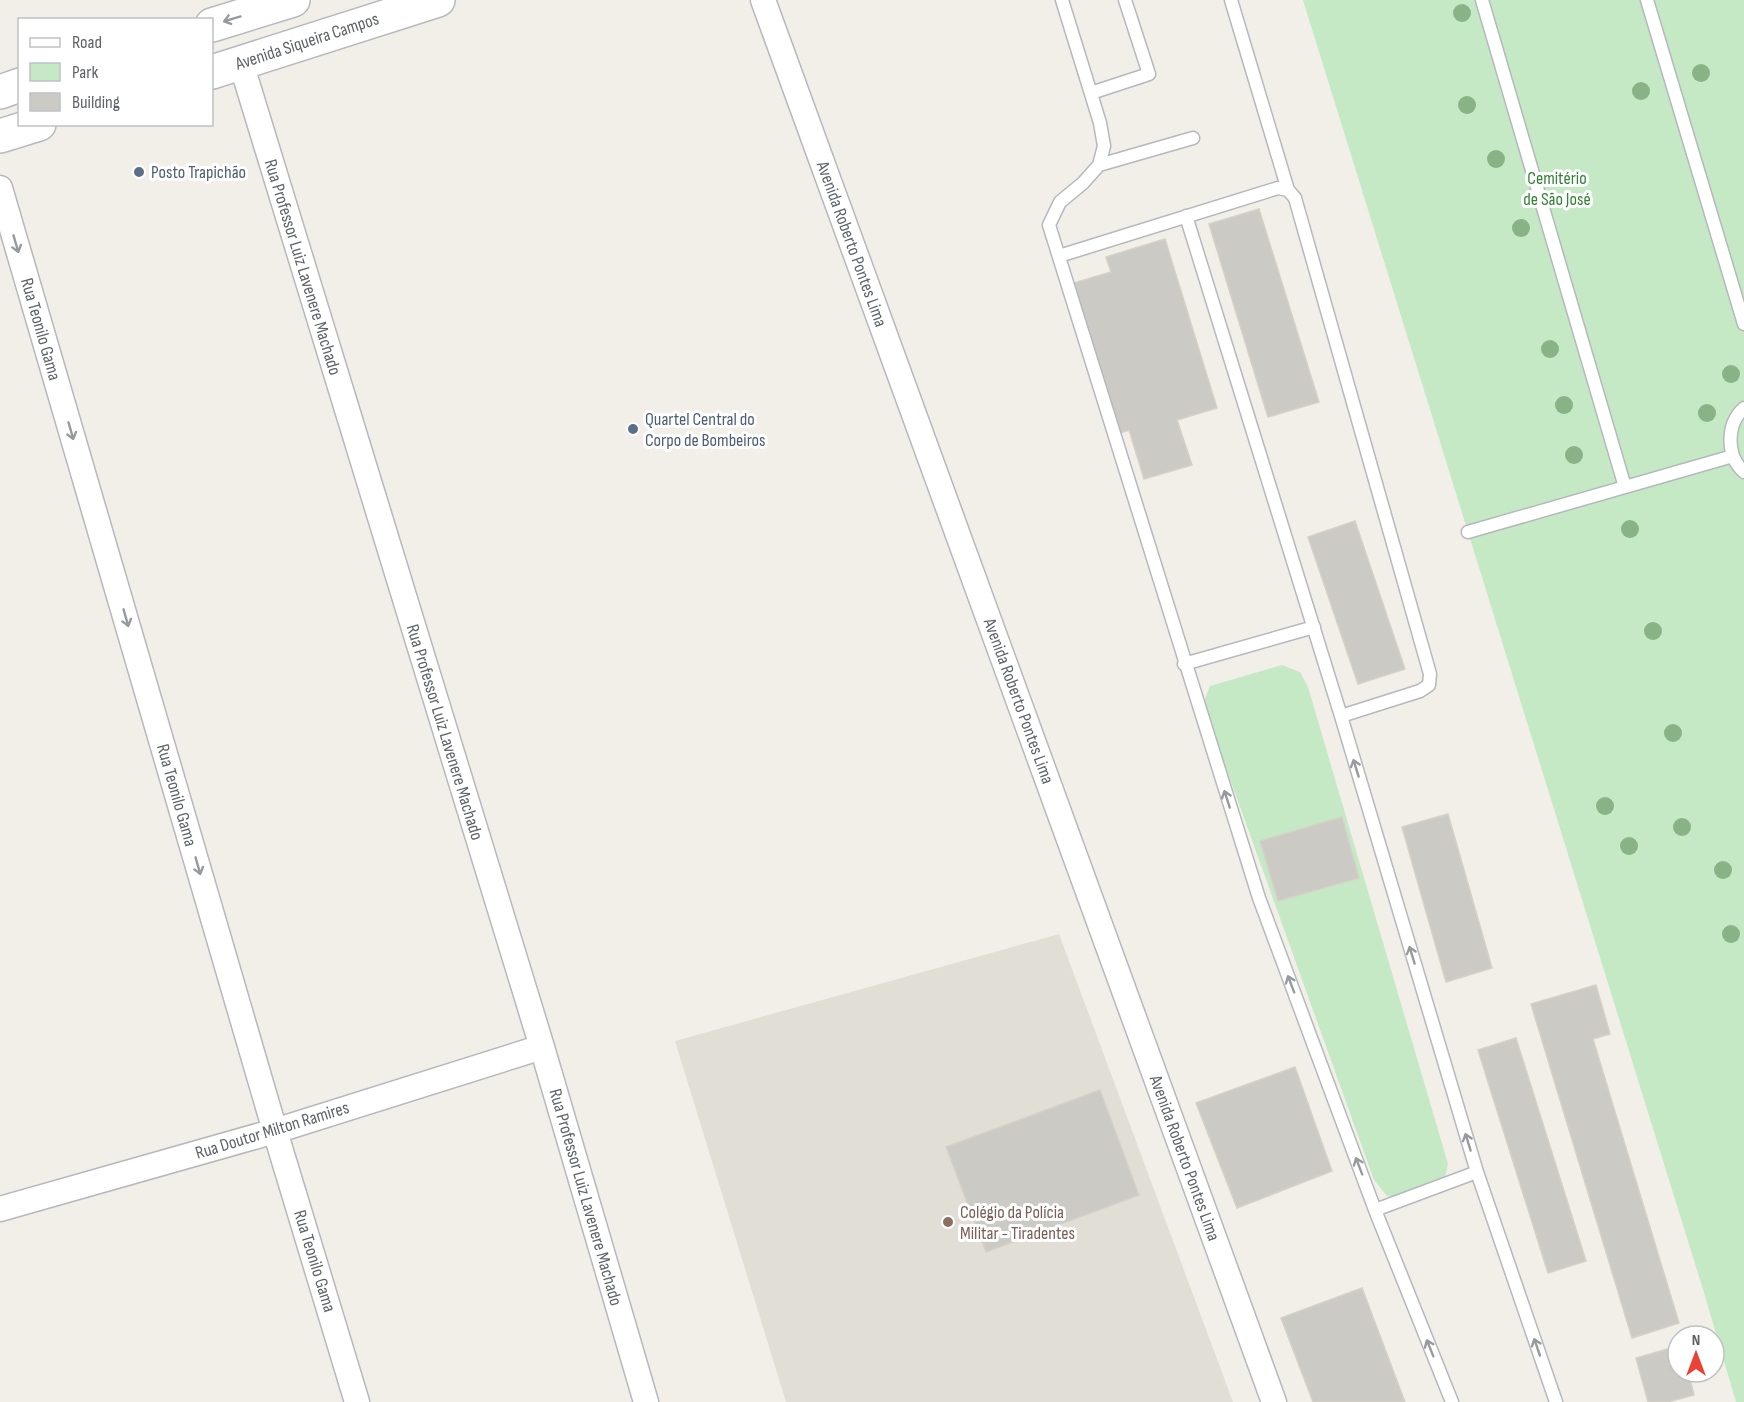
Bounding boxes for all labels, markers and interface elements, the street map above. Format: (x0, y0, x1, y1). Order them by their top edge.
street label: Avenida Siqueira Campos (232, 8, 381, 75)
one-way arrow (223, 14, 242, 25)
legend (18, 18, 213, 126)
text: Road (72, 32, 102, 53)
text: Park (72, 62, 98, 83)
text: Building (72, 92, 120, 113)
street label: Rua Professor Luiz Lavenere Machado (260, 157, 345, 378)
street label: Avenida Roberto Pontes Lima (811, 158, 891, 330)
place label: Posto Trapichão (151, 162, 246, 183)
marker: Posto Trapichão (132, 165, 146, 179)
park label: Cemitério de São José (1523, 168, 1591, 210)
one-way arrow (11, 234, 22, 253)
street label: Rua Teonilo Gama (16, 276, 65, 383)
place label: Quartel Central do Corpo de Bombeiros (645, 409, 766, 451)
one-way arrow (66, 421, 77, 440)
marker: Quartel Central do Corpo de Bombeiros (626, 422, 640, 436)
one-way arrow (121, 608, 132, 627)
street label: Avenida Roberto Pontes Lima (978, 615, 1058, 787)
street label: Rua Professor Luiz Lavenere Machado (402, 622, 487, 843)
street label: Rua Teonilo Gama (152, 742, 201, 849)
one-way arrow (1350, 759, 1361, 778)
one-way arrow (1221, 790, 1232, 809)
one-way arrow (193, 856, 204, 875)
one-way arrow (1406, 946, 1417, 965)
one-way arrow (1284, 975, 1295, 993)
street label: Avenida Roberto Pontes Lima (1144, 1072, 1224, 1244)
street label: Rua Professor Luiz Lavenere Machado (544, 1086, 627, 1308)
street label: Rua Doutor Milton Ramires (193, 1097, 352, 1164)
one-way arrow (1462, 1133, 1473, 1152)
one-way arrow (1353, 1157, 1364, 1176)
place label: Colégio da Polícia Militar - Tiradentes (960, 1202, 1075, 1244)
street label: Rua Teonilo Gama (289, 1208, 340, 1315)
marker: Colégio da Polícia Militar - Tiradentes (941, 1215, 955, 1229)
north arrow (1666, 1324, 1726, 1384)
text: N (1692, 1331, 1700, 1350)
one-way arrow (1531, 1338, 1542, 1357)
one-way arrow (1424, 1339, 1435, 1357)

